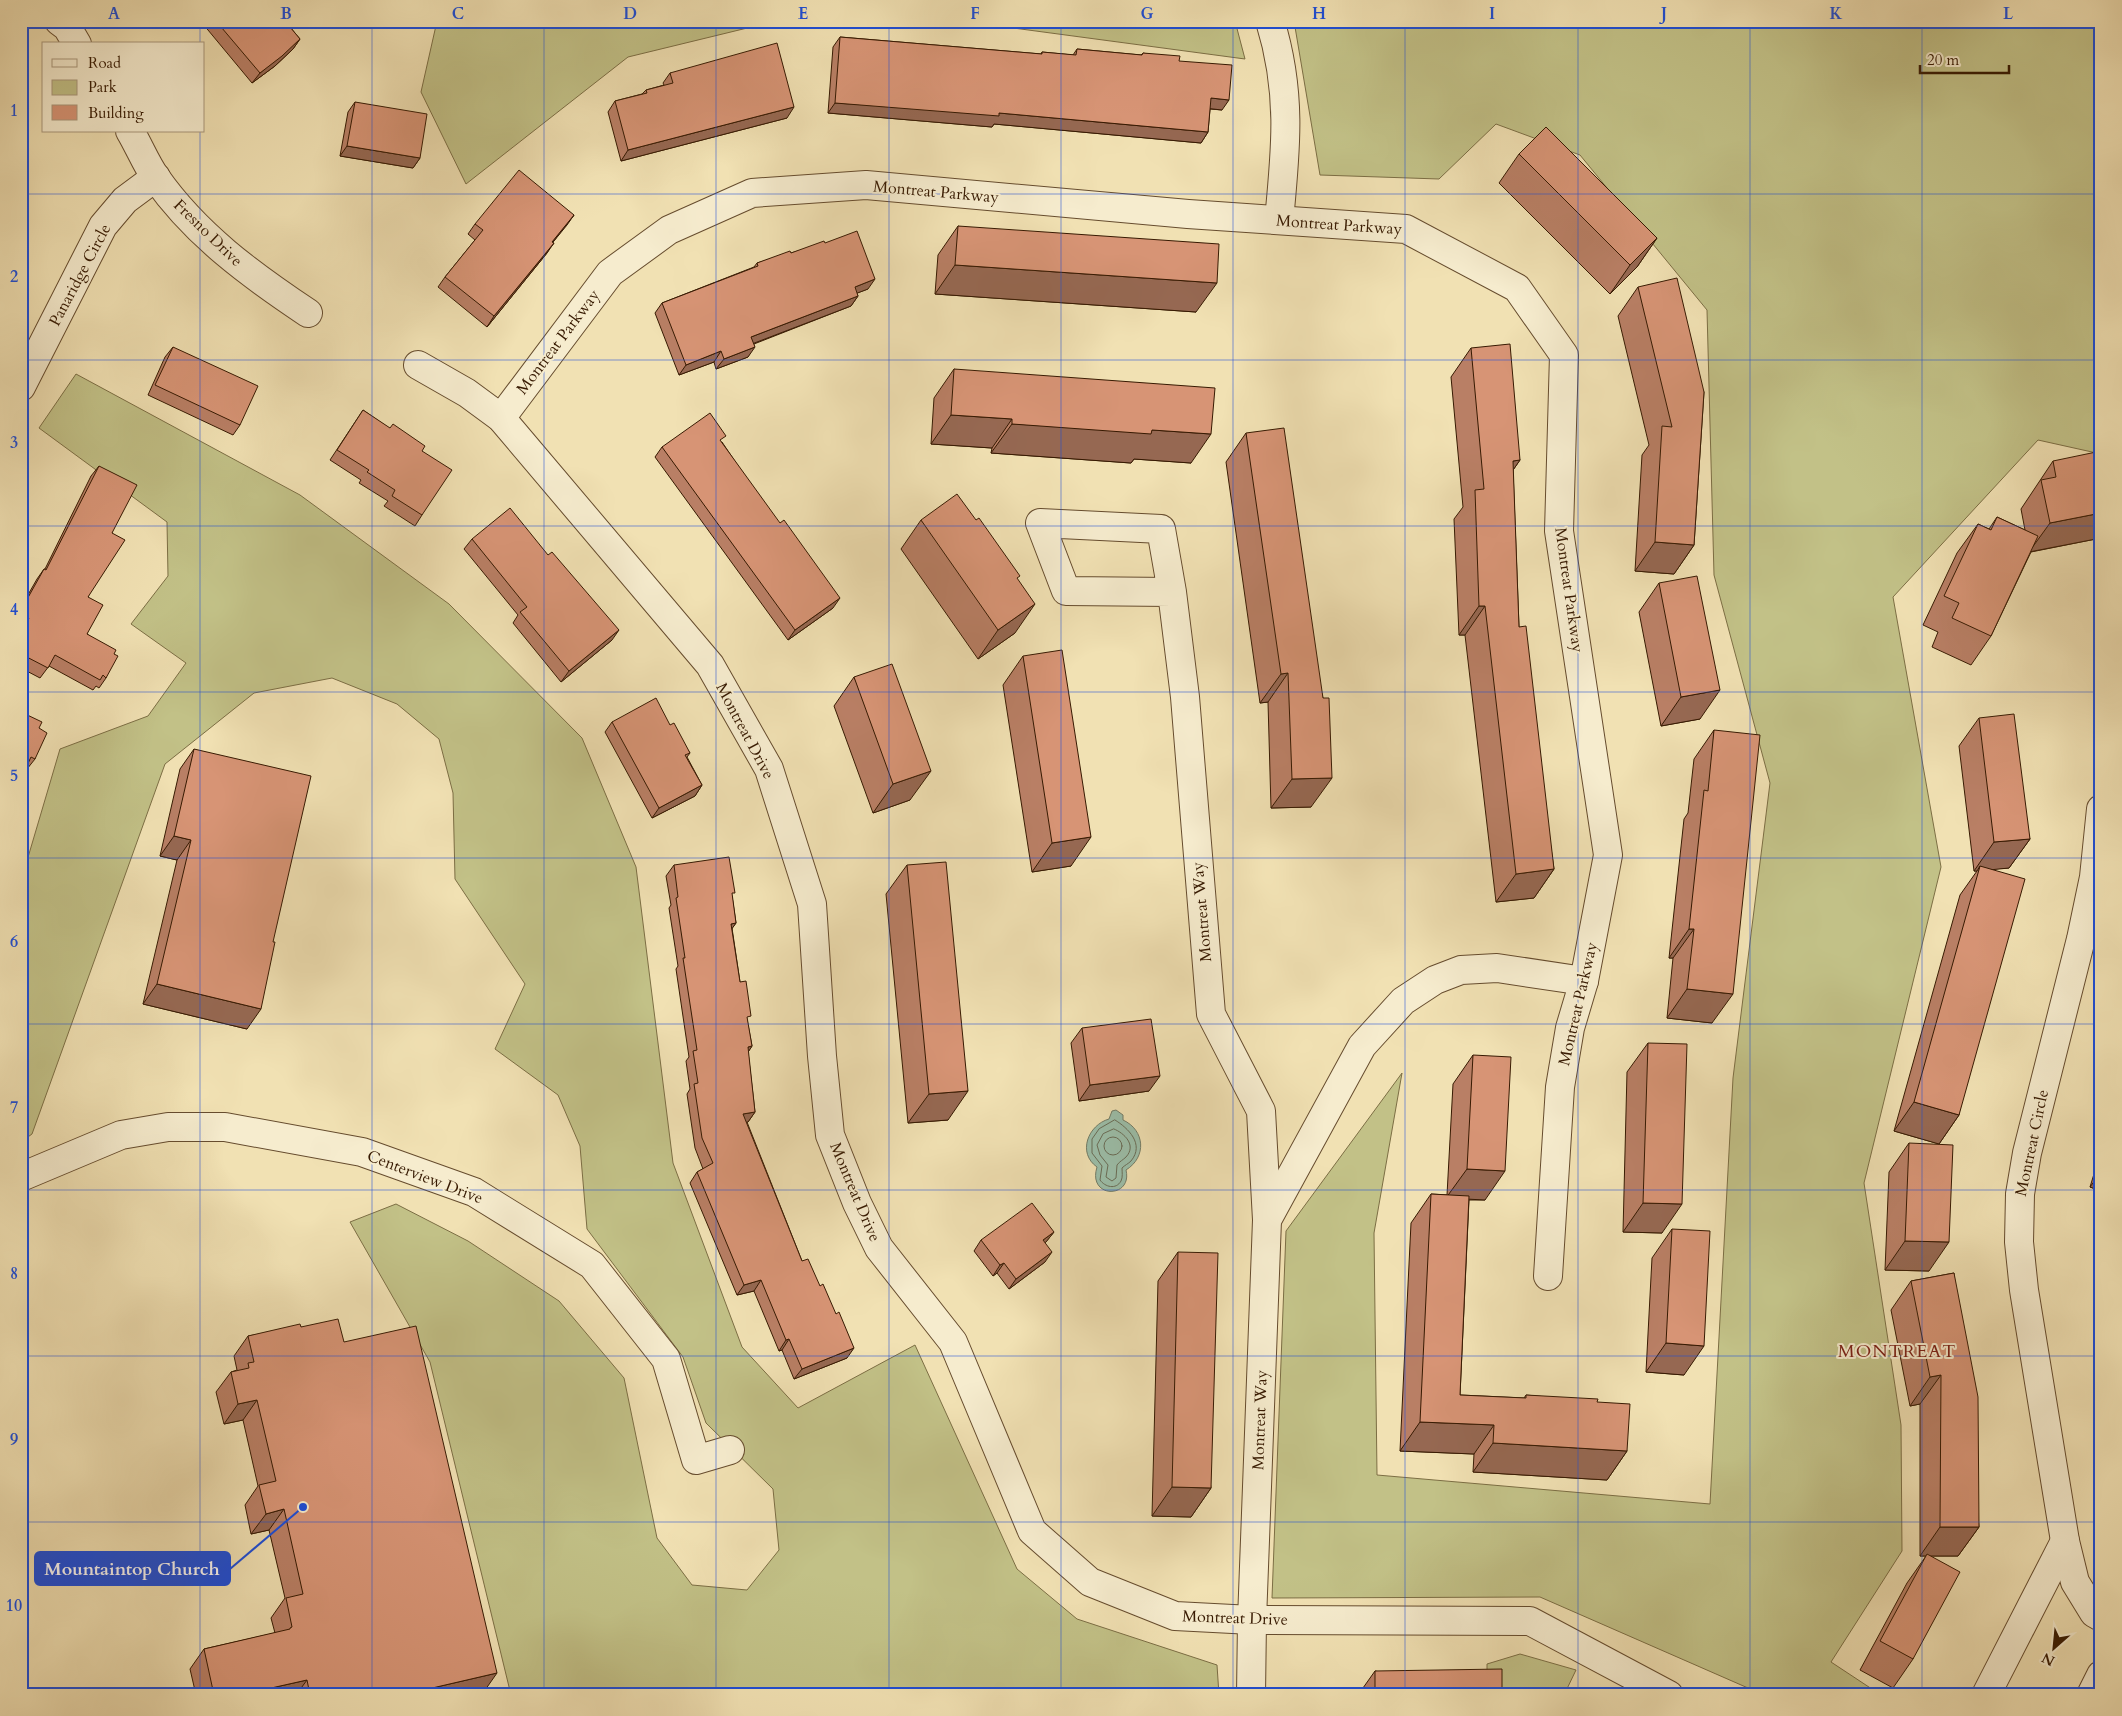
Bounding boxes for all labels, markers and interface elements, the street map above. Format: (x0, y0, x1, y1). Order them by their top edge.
text: A (108, 3, 120, 25)
text: B (280, 3, 292, 25)
text: C (452, 3, 464, 25)
text: D (623, 3, 637, 25)
text: E (798, 3, 808, 25)
text: F (970, 3, 980, 25)
text: G (1140, 3, 1154, 25)
text: H (1312, 3, 1326, 25)
text: I (1489, 3, 1495, 25)
text: J (1659, 3, 1667, 25)
text: K (1830, 3, 1843, 25)
text: L (2003, 3, 2014, 25)
legend (42, 42, 205, 132)
scale bar (1920, 42, 2008, 74)
text: 20 m (1927, 50, 1959, 70)
text: Road (88, 53, 121, 73)
text: Park (88, 77, 117, 97)
text: 1 (10, 100, 18, 122)
text: Building (88, 103, 144, 123)
street label: Montreat Parkway (872, 176, 1000, 209)
street label: Fresno Drive (169, 194, 247, 272)
street label: Montreat Parkway (1275, 210, 1403, 240)
street label: Panaridge Circle (44, 220, 116, 330)
text: 2 (10, 266, 18, 288)
street label: Montreat Parkway (511, 285, 605, 399)
text: 3 (10, 432, 18, 454)
street label: Montreat Parkway (1549, 526, 1589, 655)
text: 4 (10, 599, 18, 621)
street label: Montreat Drive (710, 679, 780, 783)
text: 5 (10, 765, 18, 787)
street label: Montreat Way (1187, 861, 1217, 963)
text: 6 (10, 931, 18, 953)
street label: Montreat Parkway (1553, 940, 1603, 1068)
street label: Montreat Circle (2010, 1088, 2054, 1198)
text: 7 (10, 1097, 18, 1119)
street label: Montreat Drive (824, 1139, 886, 1245)
street label: Centerview Drive (364, 1145, 486, 1209)
text: 8 (10, 1263, 18, 1285)
district label: MONTREAT (1838, 1339, 1956, 1364)
street label: Montreat Way (1247, 1369, 1273, 1470)
text: 9 (10, 1429, 18, 1451)
callout: Mountaintop Church (35, 1552, 230, 1585)
text: Mountaintop Church (44, 1557, 220, 1582)
text: 10 (6, 1595, 22, 1617)
street label: Montreat Drive (1182, 1605, 1288, 1631)
north arrow (2030, 1624, 2080, 1674)
text: N (2039, 1648, 2058, 1670)

